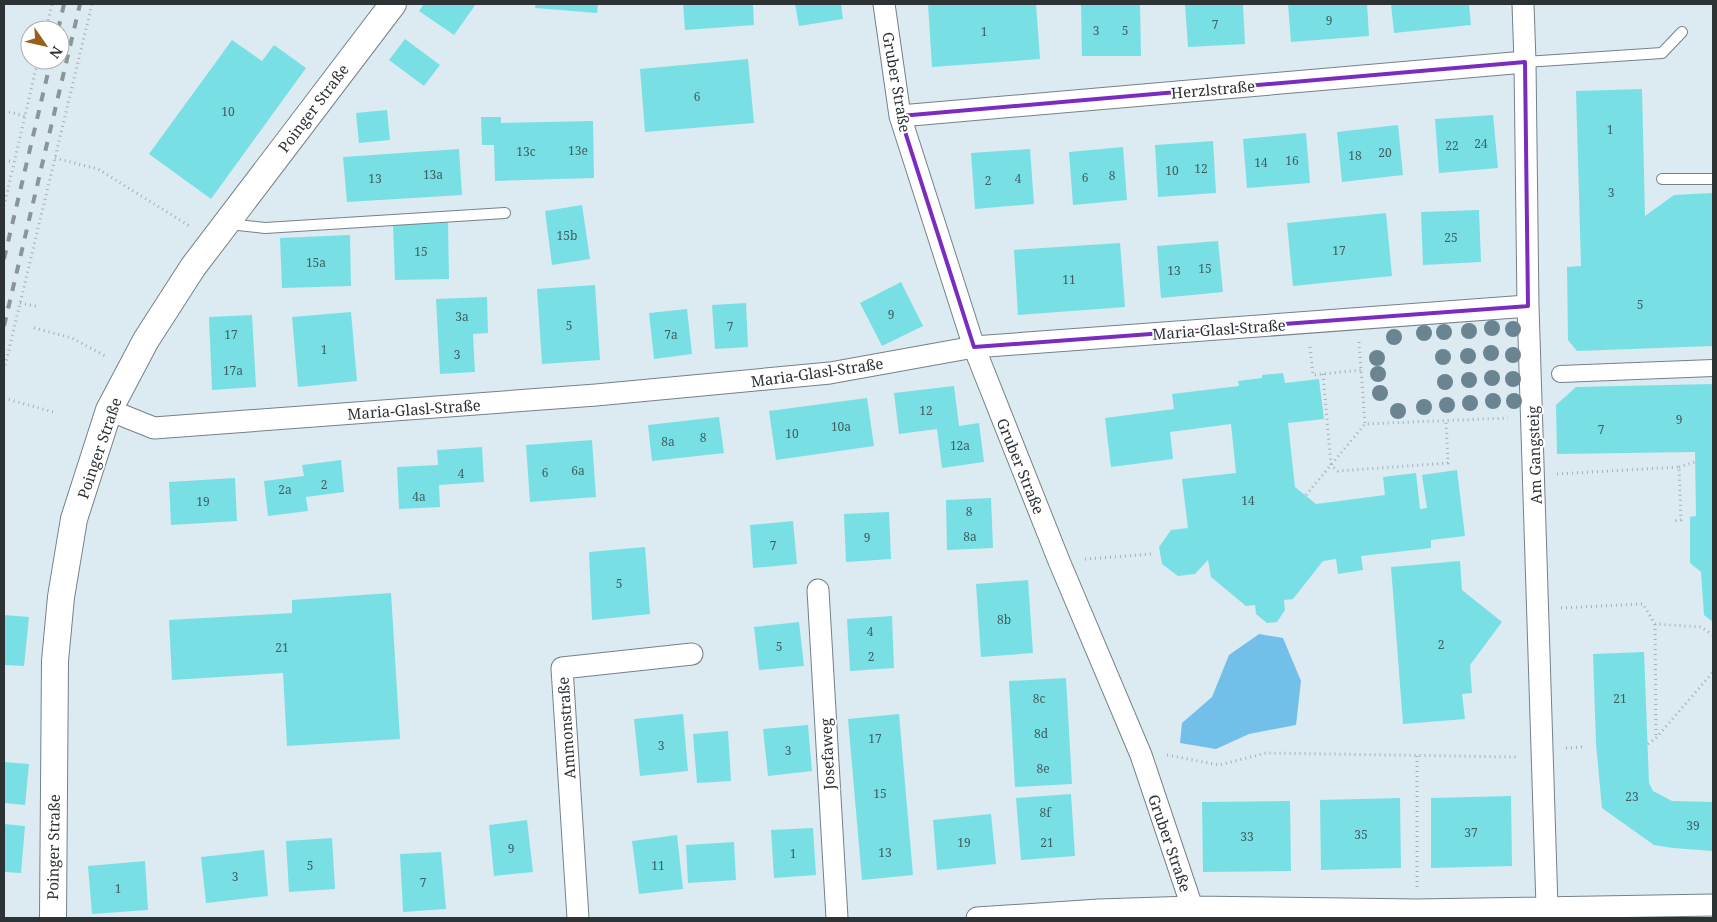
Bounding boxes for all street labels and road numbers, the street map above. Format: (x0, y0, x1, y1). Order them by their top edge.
street label: Gruber Straße (878, 30, 916, 134)
street label: Poinger Straße (273, 60, 353, 156)
street label: Herzlstraße (1170, 75, 1256, 103)
street label: Maria-Glasl-Straße (1152, 314, 1286, 344)
street label: Maria-Glasl-Straße (749, 353, 885, 391)
street label: Maria-Glasl-Straße (347, 394, 481, 424)
street label: Poinger Straße (72, 395, 126, 501)
street label: Am Gangsteig (1522, 405, 1546, 505)
street label: Gruber Straße (993, 415, 1049, 517)
street label: Ammonstraße (552, 676, 580, 780)
street label: Josefaweg (815, 718, 839, 791)
street label: Gruber Straße (1144, 792, 1196, 894)
street label: Poinger Straße (42, 794, 64, 900)

